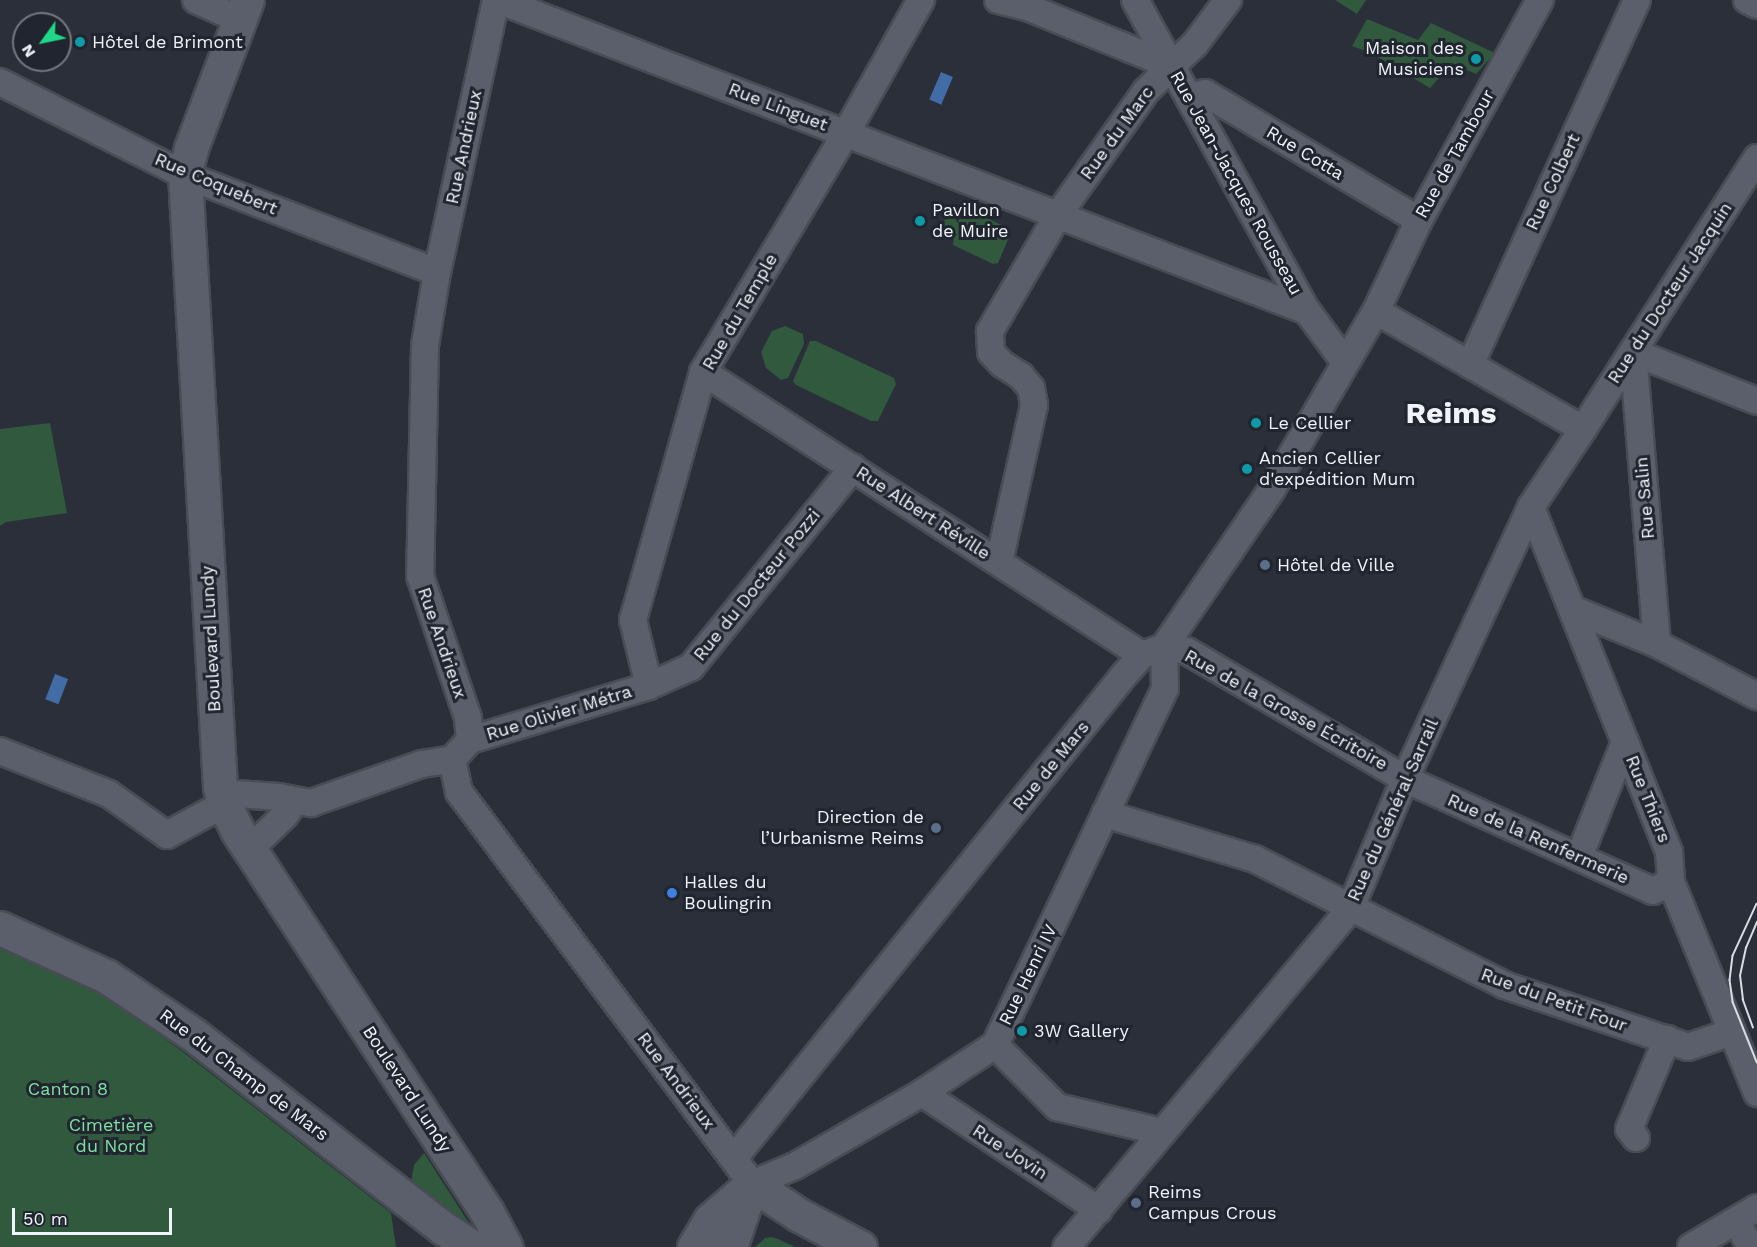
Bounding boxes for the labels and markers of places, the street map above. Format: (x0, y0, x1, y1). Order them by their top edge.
place label: Hôtel de Brimont (92, 31, 243, 53)
marker: Hôtel de Brimont (73, 35, 87, 49)
place label: Maison des Musiciens (1365, 38, 1464, 80)
marker: Maison des Musiciens (1469, 52, 1483, 66)
place label: Pavillon de Muire (932, 200, 1008, 242)
marker: Pavillon de Muire (913, 214, 927, 228)
place label: Le Cellier (1268, 412, 1351, 434)
marker: Le Cellier (1249, 416, 1263, 430)
place label: Ancien Cellier d'expédition Mum (1259, 448, 1415, 490)
marker: Ancien Cellier d'expédition Mum (1240, 462, 1254, 476)
place label: Hôtel de Ville (1277, 554, 1396, 576)
marker: Hôtel de Ville (1258, 558, 1272, 572)
place label: Direction de l’Urbanisme Reims (760, 807, 924, 850)
marker: Direction de l’Urbanisme Reims (929, 821, 943, 835)
place label: Halles du Boulingrin (684, 872, 772, 914)
marker: Halles du Boulingrin (665, 886, 679, 900)
place label: 3W Gallery (1034, 1020, 1129, 1042)
marker: 3W Gallery (1015, 1024, 1029, 1038)
place label: Reims Campus Crous (1148, 1182, 1277, 1224)
marker: Reims Campus Crous (1129, 1196, 1143, 1210)

